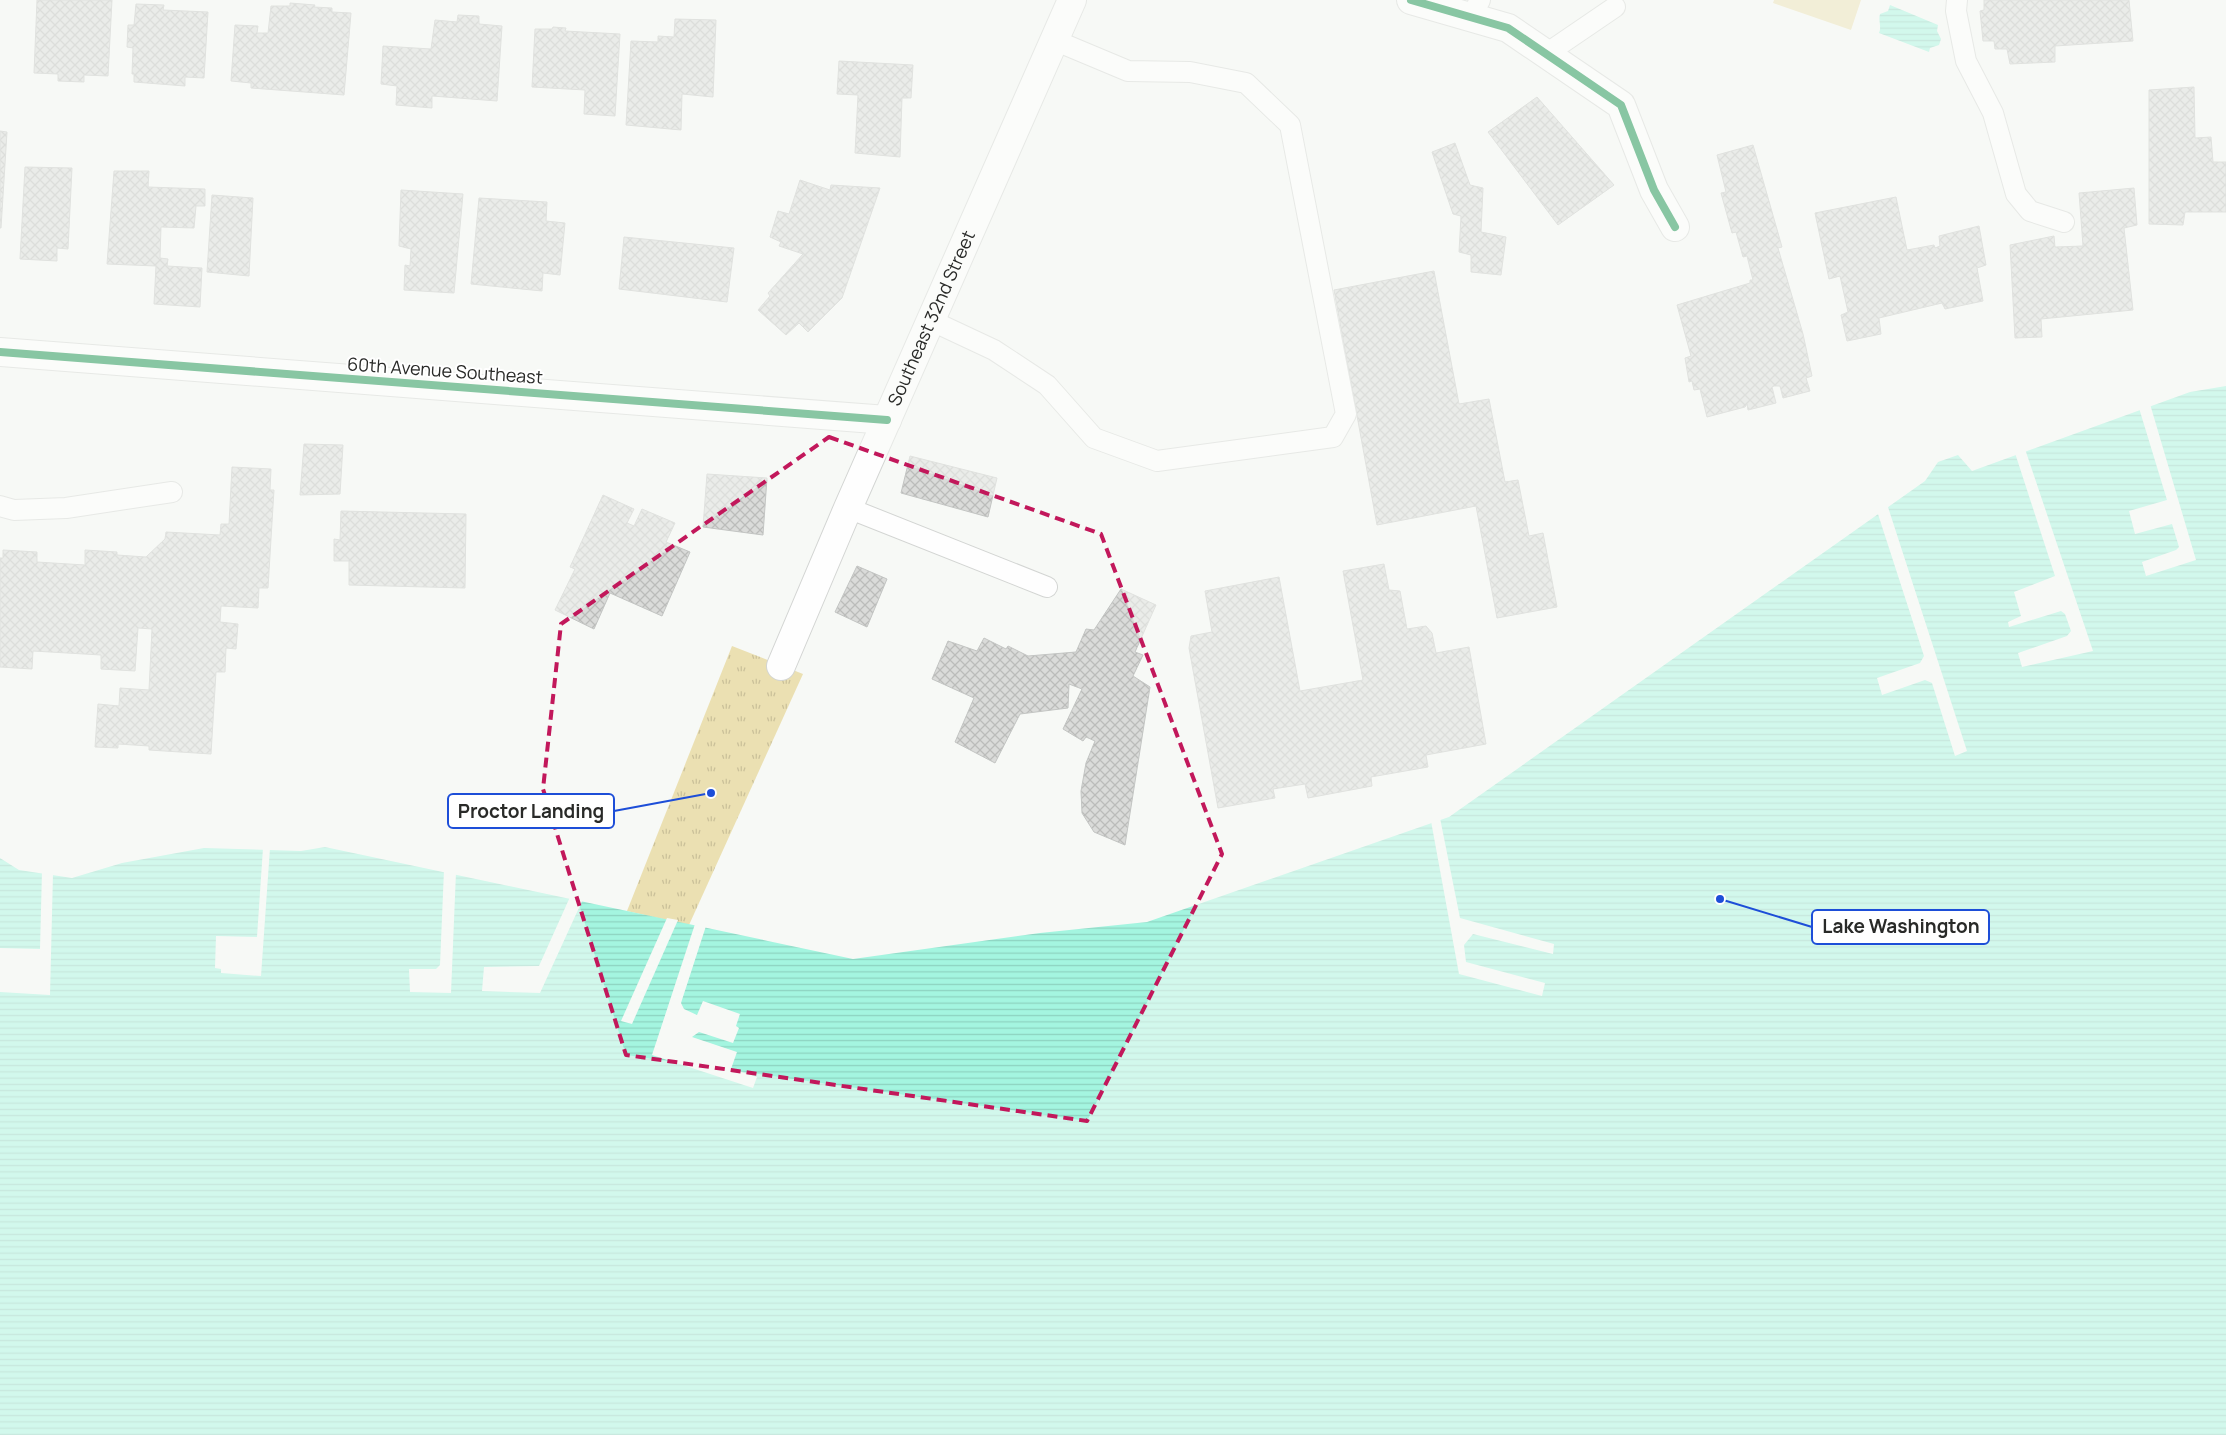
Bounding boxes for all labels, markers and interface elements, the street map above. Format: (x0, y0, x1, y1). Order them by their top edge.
street label: Southeast 32nd Street (882, 226, 980, 409)
street label: 60th Avenue Southeast (346, 351, 544, 389)
callout: Proctor Landing (448, 794, 614, 828)
text: Proctor Landing (458, 798, 604, 824)
callout: Lake Washington (1812, 910, 1989, 944)
text: Lake Washington (1822, 913, 1980, 939)

